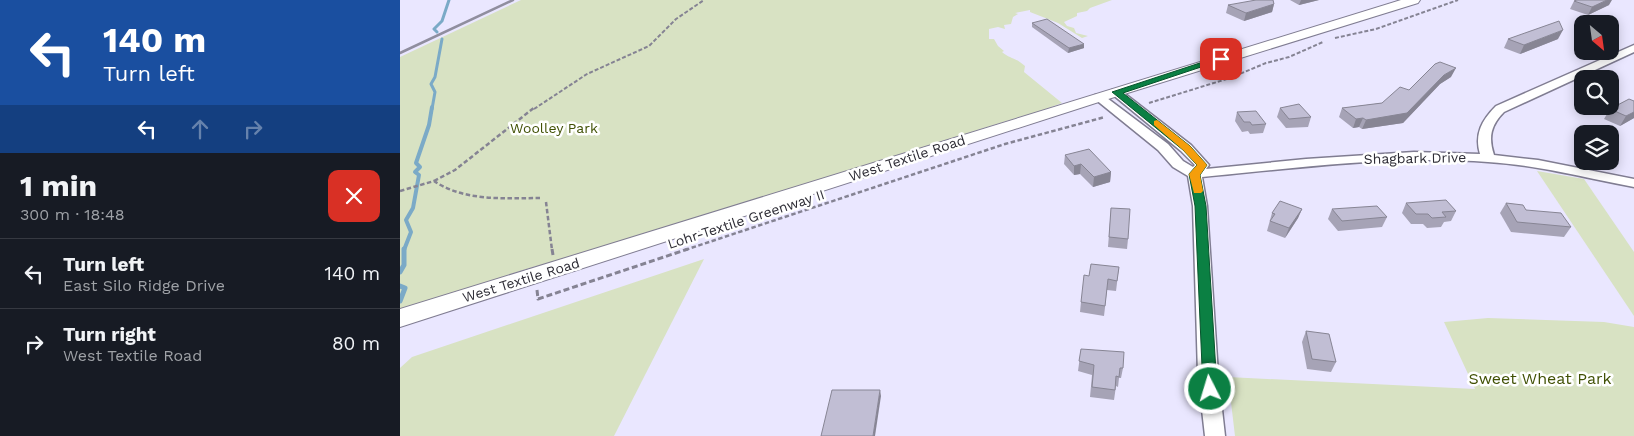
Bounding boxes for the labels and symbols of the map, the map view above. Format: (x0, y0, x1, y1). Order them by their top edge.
north arrow (1574, 15, 1619, 60)
pin (1200, 38, 1242, 80)
park label: Woolley Park (510, 120, 598, 136)
street label: West Textile Road (847, 132, 967, 184)
street label: Shagbark Drive (1364, 149, 1466, 167)
street label: Lohr-Textile Greenway II (666, 186, 826, 252)
street label: West Textile Road (460, 255, 582, 305)
position arrow (1183, 362, 1235, 414)
park label: Sweet Wheat Park (1468, 369, 1612, 388)

